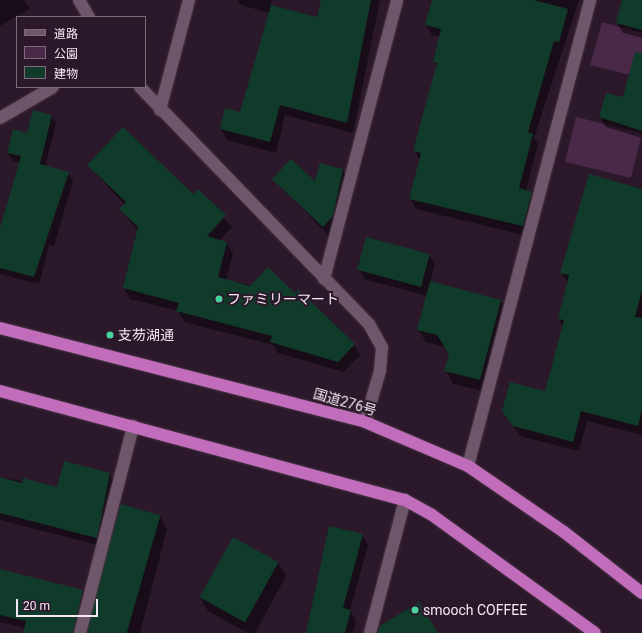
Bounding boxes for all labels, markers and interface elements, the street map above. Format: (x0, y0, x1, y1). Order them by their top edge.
legend (16, 16, 146, 88)
text: 道路 (54, 27, 78, 41)
text: 公園 (54, 47, 78, 61)
text: 建物 (54, 67, 78, 81)
place label: ファミリーマート (227, 291, 339, 307)
marker: ファミリーマート (214, 294, 224, 304)
place label: 支芴湖通 (118, 327, 174, 343)
marker: 支芴湖通 (105, 330, 115, 340)
street label: 国道276号 (311, 385, 379, 419)
scale bar (18, 591, 100, 617)
text: 20 m (23, 599, 50, 613)
place label: smooch COFFEE (423, 602, 527, 618)
marker: smooch COFFEE (410, 605, 420, 615)

